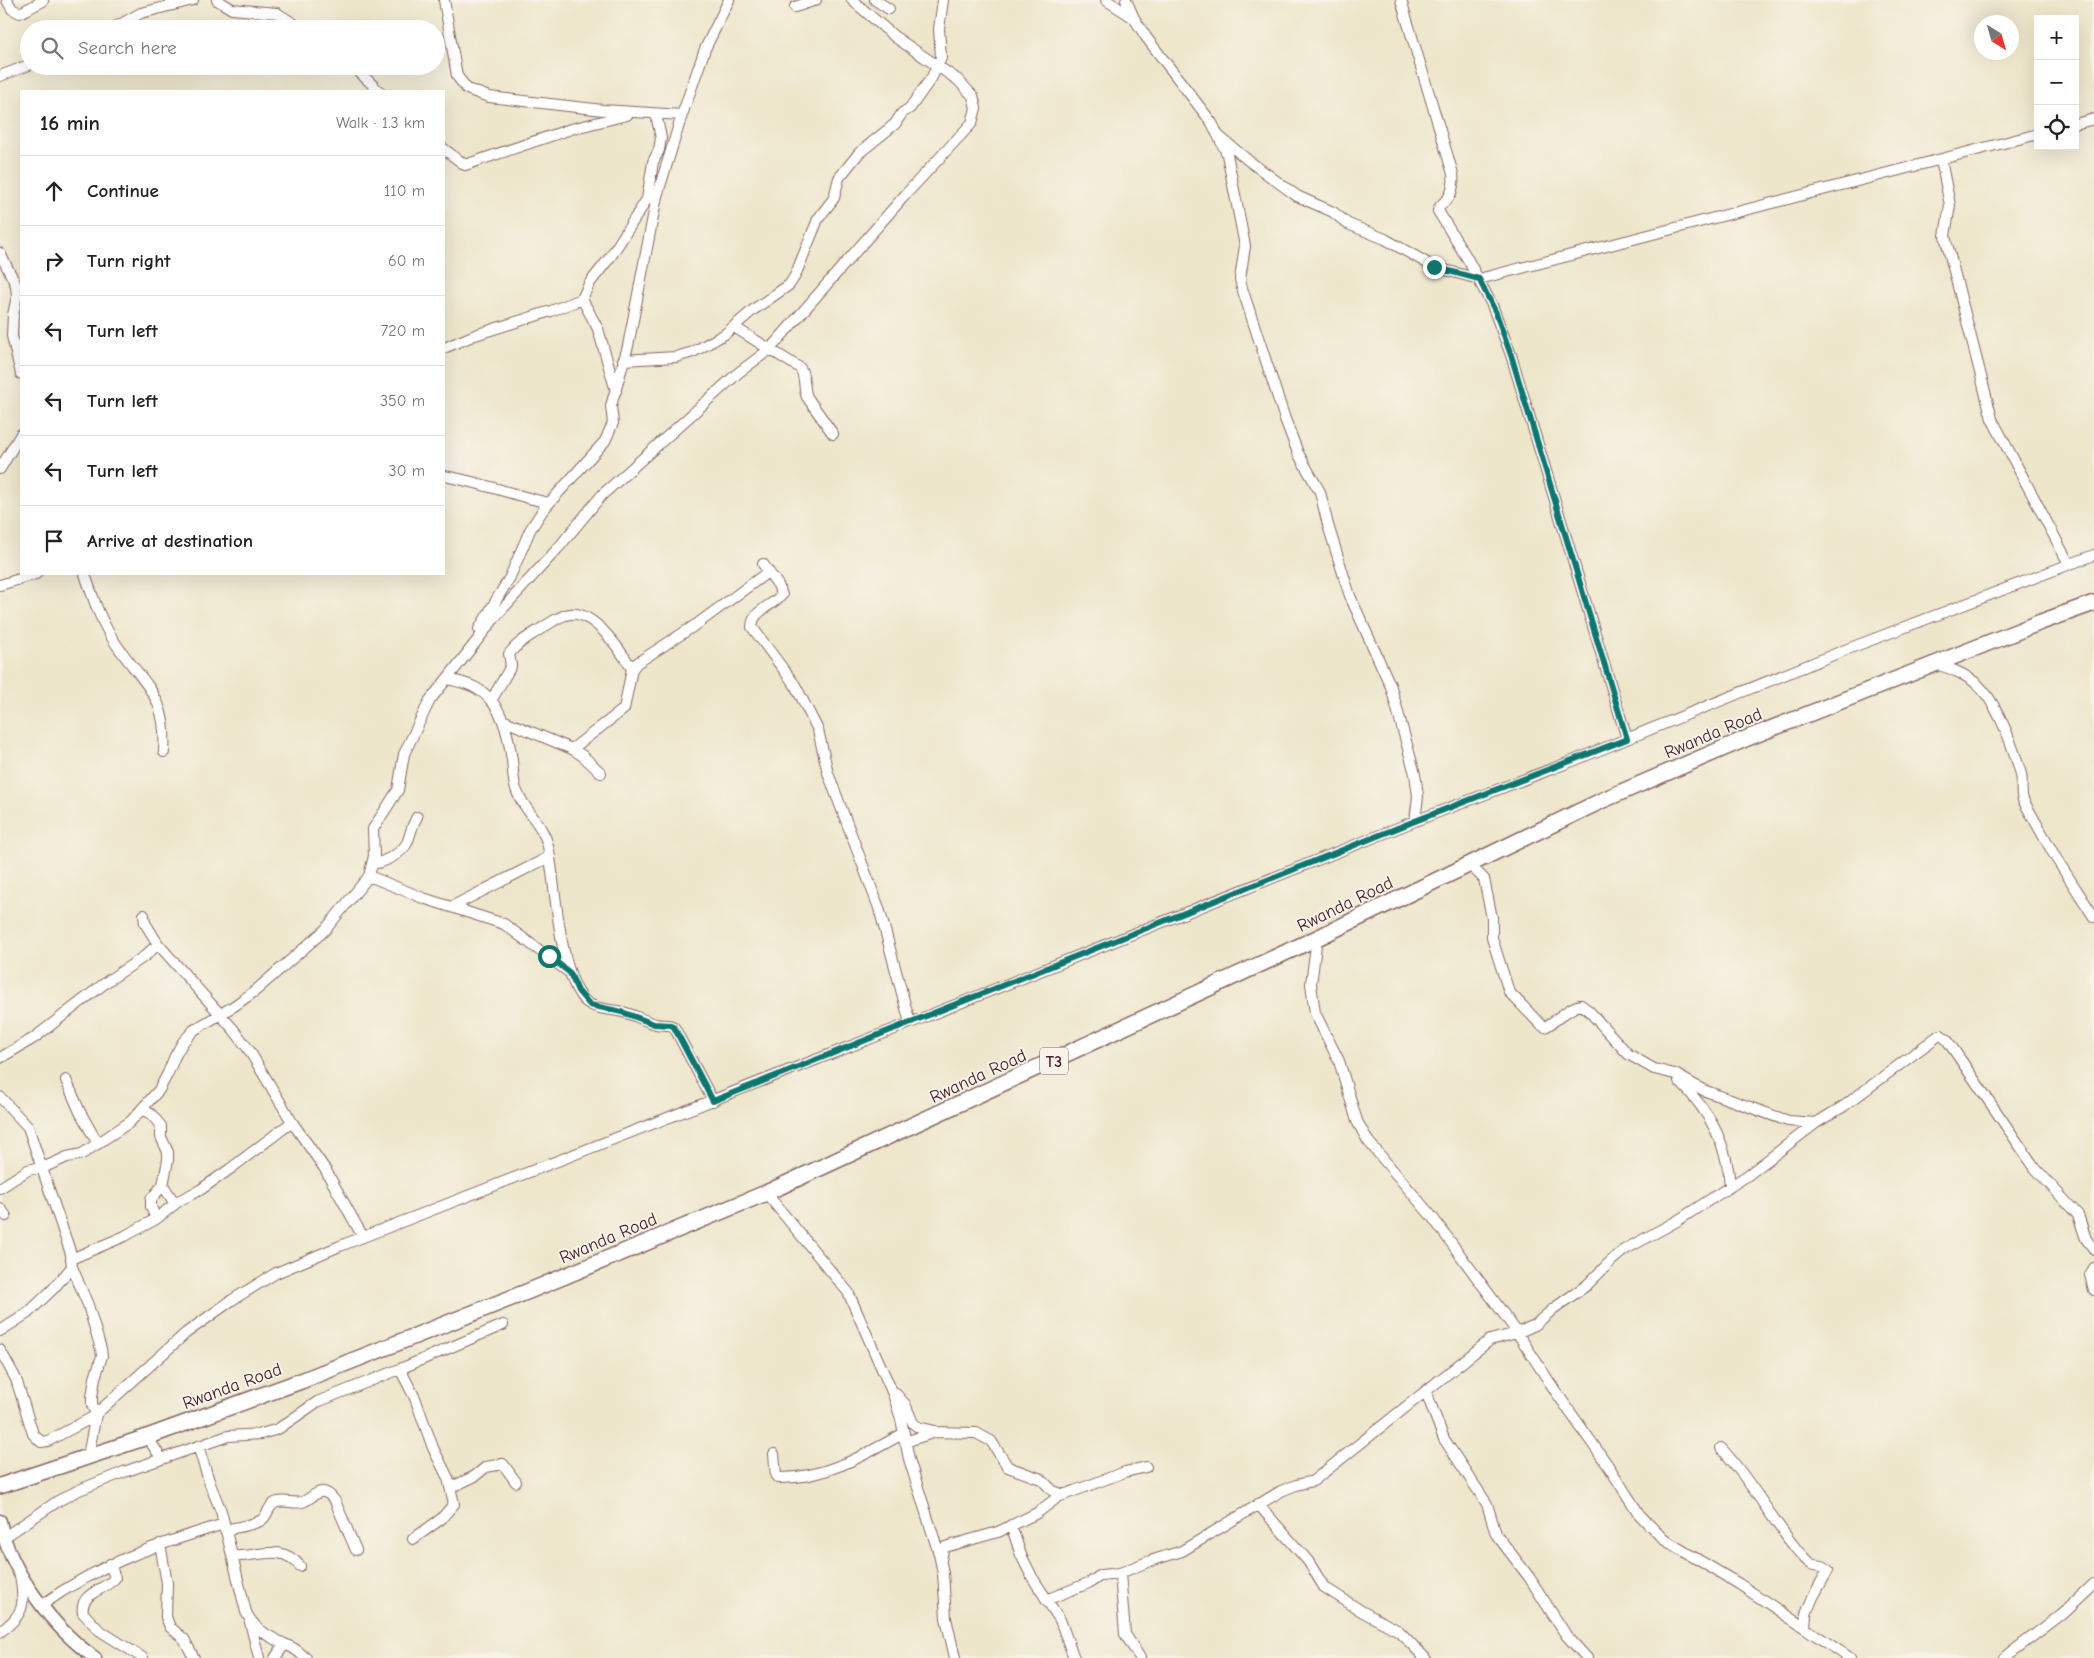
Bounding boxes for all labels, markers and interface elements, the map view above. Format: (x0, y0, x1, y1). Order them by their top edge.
north arrow (1974, 15, 2019, 60)
map controls (2034, 15, 2079, 150)
button: + (2034, 15, 2079, 60)
search box (20, 20, 445, 75)
icon: search (38, 34, 66, 62)
text: Search here (78, 37, 177, 59)
button: − (2034, 60, 2079, 105)
button: locate (2034, 105, 2079, 150)
text: 16 min (40, 111, 100, 135)
text: Walk · 1.3 km (336, 114, 425, 132)
icon: ahead (40, 177, 68, 205)
text: Continue (87, 180, 159, 202)
text: 110 m (384, 182, 425, 200)
icon: right (40, 247, 68, 275)
text: Turn right (87, 250, 171, 272)
text: 60 m (388, 252, 425, 270)
route end (1423, 256, 1446, 279)
icon: left (40, 317, 68, 345)
text: Turn left (87, 320, 158, 342)
text: 720 m (381, 322, 425, 340)
icon: left (40, 387, 68, 415)
text: Turn left (87, 390, 158, 412)
text: 350 m (380, 392, 425, 410)
icon: left (40, 457, 68, 485)
text: Turn left (87, 460, 158, 482)
text: 30 m (389, 462, 425, 480)
icon: arrive (40, 527, 68, 555)
text: Arrive at destination (87, 530, 253, 552)
street label: Rwanda Road (1661, 703, 1765, 763)
street label: Rwanda Road (1294, 872, 1397, 937)
route start (538, 945, 561, 968)
street label: Rwanda Road (927, 1045, 1030, 1108)
road number: T3 (1040, 1048, 1068, 1074)
street label: Rwanda Road (556, 1208, 660, 1268)
street label: Rwanda Road (180, 1359, 285, 1414)

